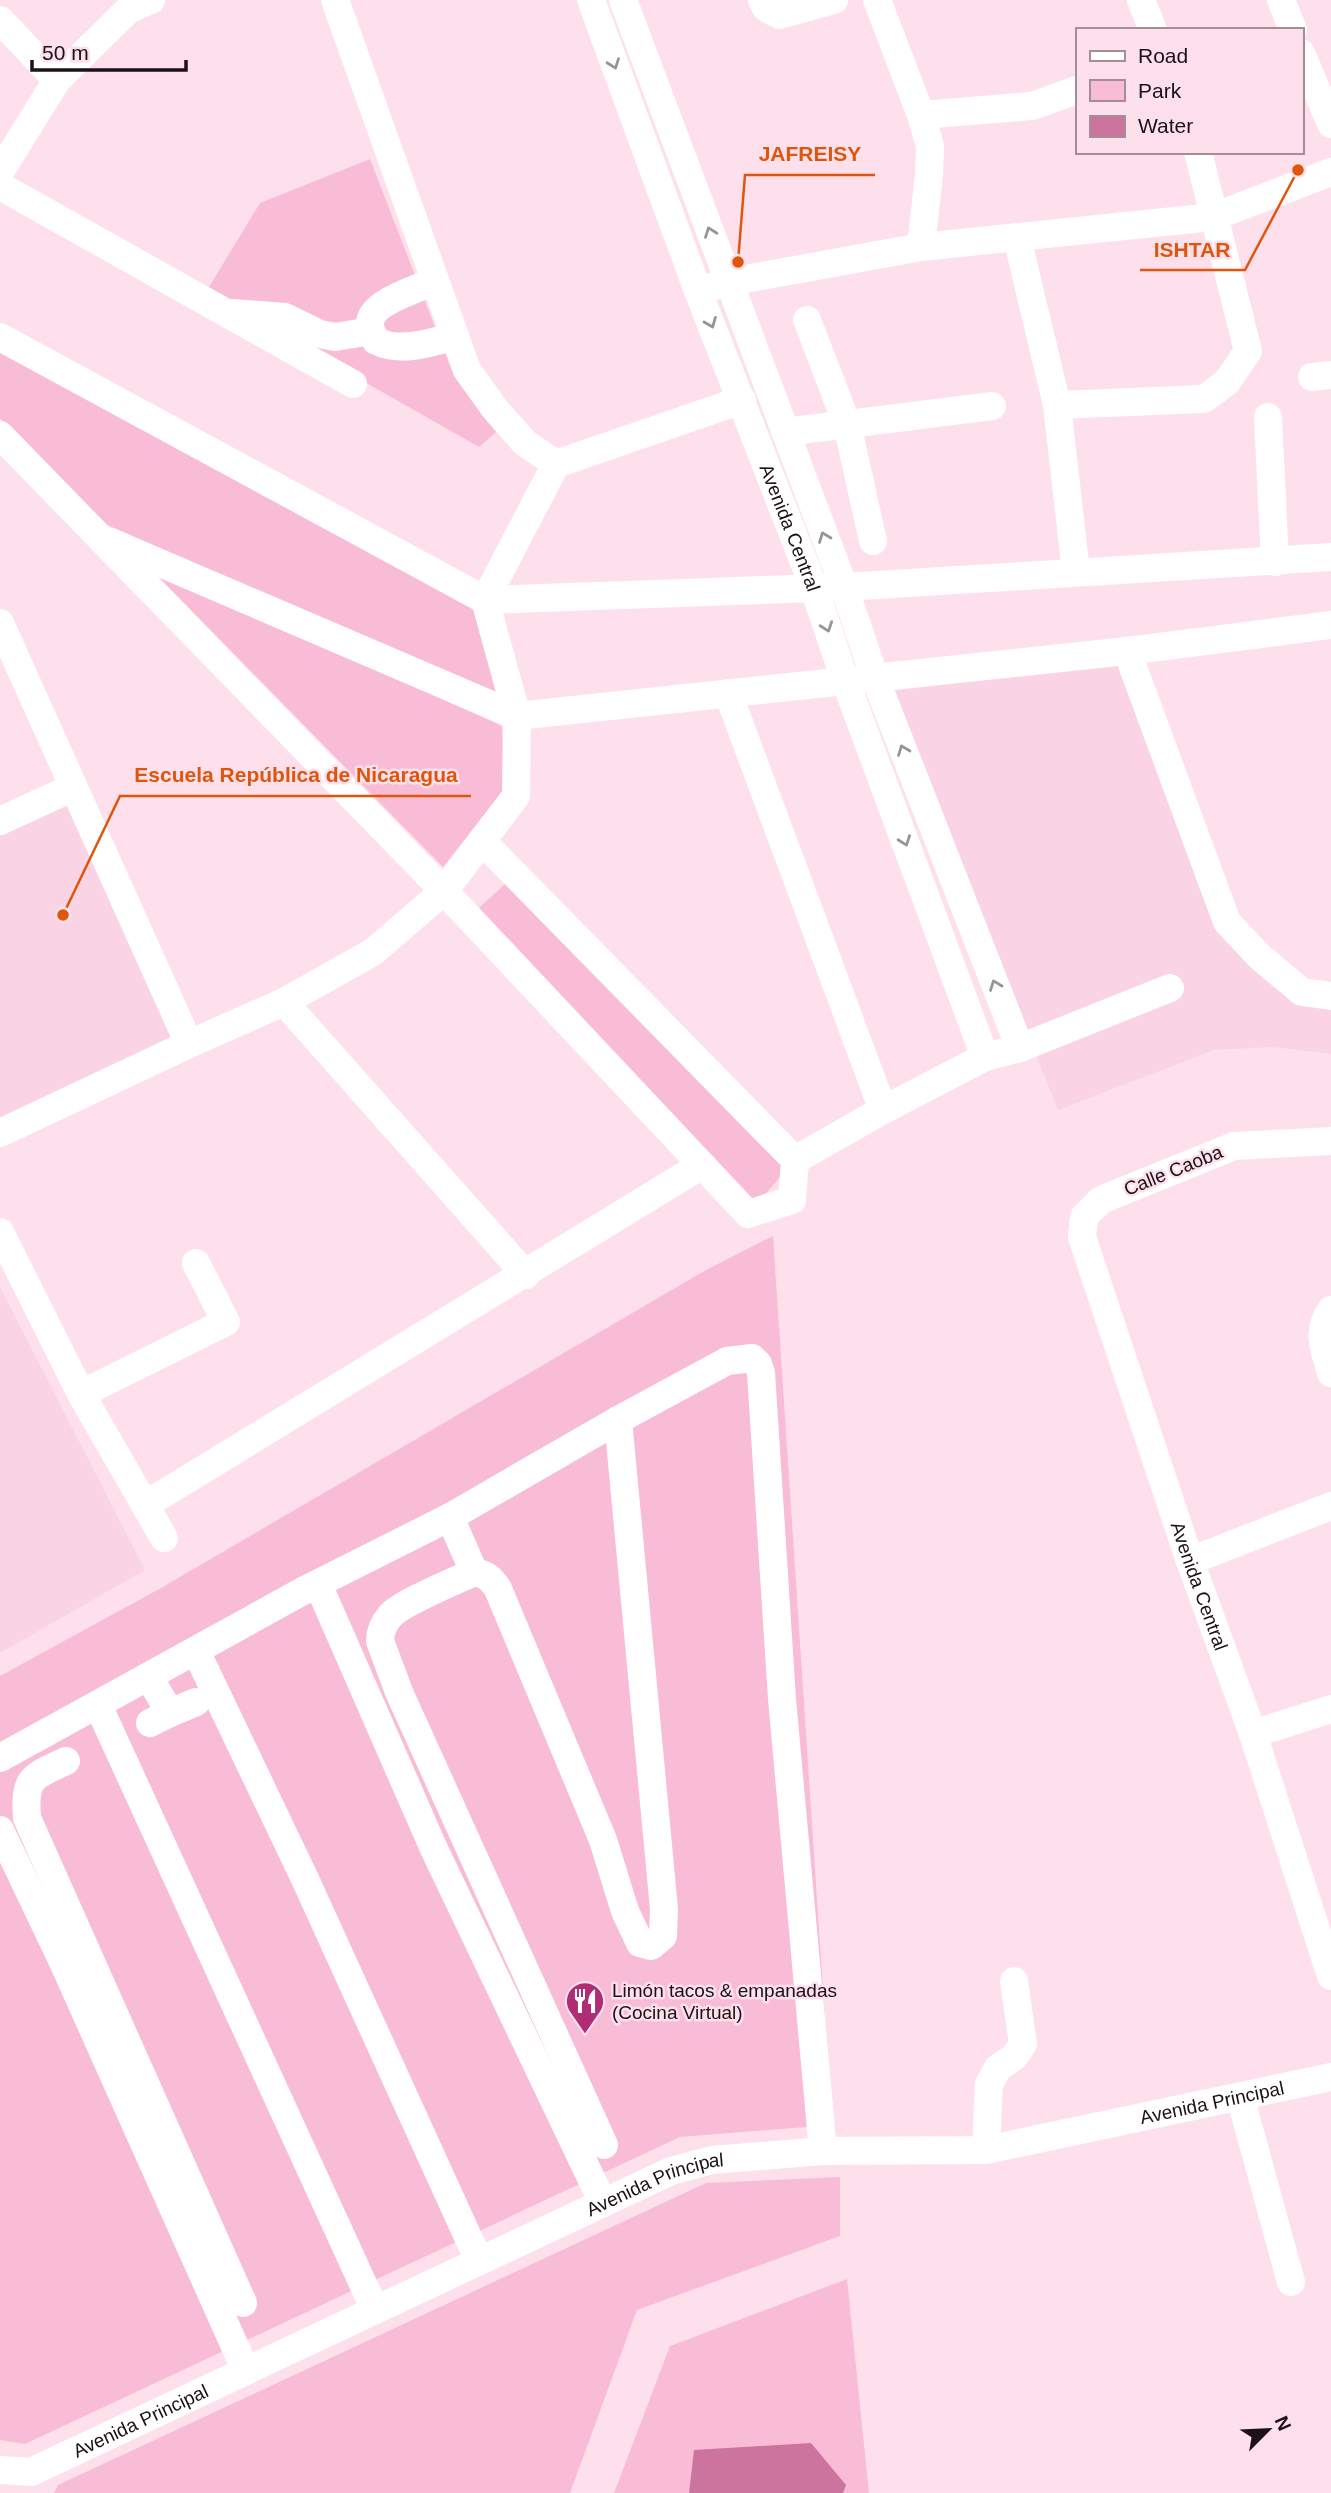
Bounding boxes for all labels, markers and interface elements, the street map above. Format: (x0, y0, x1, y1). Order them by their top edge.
scale bar (32, 28, 186, 72)
legend (1076, 28, 1303, 154)
text: 50 m (42, 41, 89, 64)
text: Road (1138, 44, 1188, 67)
one-way arrow (606, 58, 620, 70)
text: Park (1138, 79, 1182, 102)
text: Water (1138, 114, 1193, 137)
callout: JAFREISY (745, 133, 875, 175)
text: JAFREISY (759, 142, 861, 165)
one-way arrow (704, 226, 718, 238)
callout: ISHTAR (1140, 228, 1245, 270)
text: ISHTAR (1154, 238, 1230, 261)
one-way arrow (703, 316, 717, 328)
street label: Avenida Central (756, 461, 824, 594)
one-way arrow (819, 531, 833, 543)
one-way arrow (819, 621, 833, 633)
one-way arrow (897, 745, 911, 757)
callout: Escuela República de Nicaragua (120, 754, 471, 796)
text: Escuela República de Nicaragua (134, 763, 458, 786)
one-way arrow (896, 835, 910, 847)
one-way arrow (989, 979, 1003, 991)
street label: Calle Caoba (1121, 1141, 1226, 1200)
street label: Avenida Central (1167, 1519, 1232, 1653)
restaurant icon: Limón tacos & empanadas (Cocina Virtual) (564, 1980, 606, 2035)
place label: Limón tacos & empanadas (Cocina Virtual) (612, 1980, 837, 2023)
street label: Avenida Principal (1138, 2077, 1286, 2128)
street label: Avenida Principal (583, 2149, 724, 2220)
street label: Avenida Principal (70, 2380, 211, 2462)
north arrow (1233, 2395, 1303, 2465)
text: N (1271, 2413, 1295, 2434)

